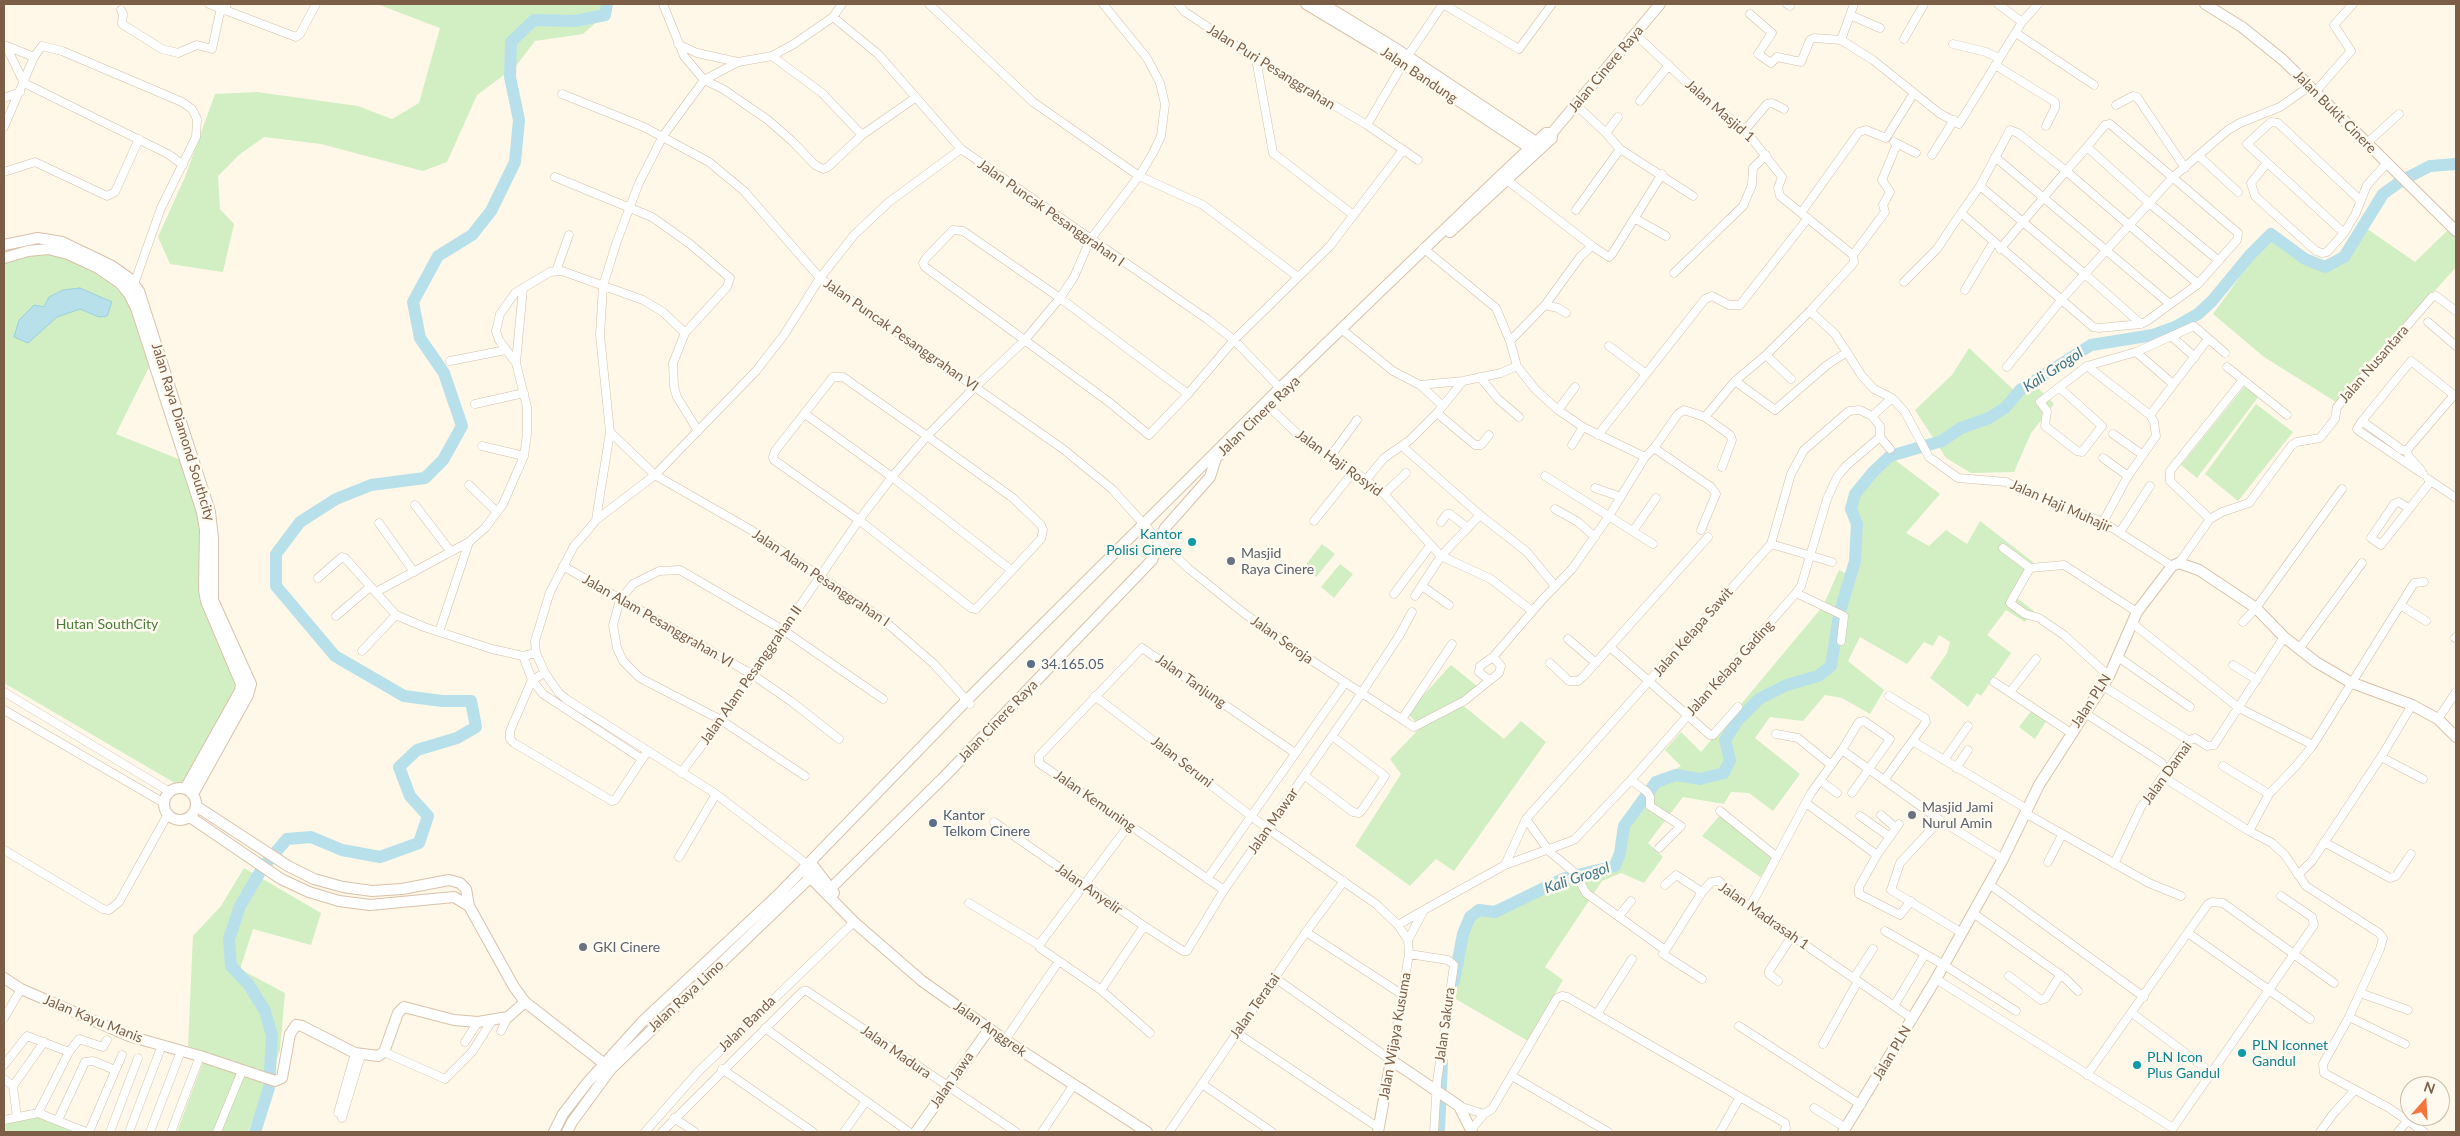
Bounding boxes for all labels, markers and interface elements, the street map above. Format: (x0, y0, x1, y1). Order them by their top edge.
street label: Jalan Puri Pesanggrahan (1204, 21, 1338, 113)
street label: Jalan Cinere Raya (1565, 22, 1647, 116)
street label: Jalan Bandung (1378, 43, 1460, 107)
street label: Jalan Bukit Cinere (2290, 67, 2380, 157)
street label: Jalan Masjid 1 (1682, 76, 1758, 146)
street label: Jalan Puncak Pesanggrahan I (974, 156, 1128, 270)
street label: Jalan Puncak Pesanggrahan VI (820, 275, 982, 395)
street label: Jalan Nusantara (2336, 322, 2412, 406)
street label: Jalan Raya Diamond Southcity (148, 341, 218, 523)
water label: Kali Grogol (2020, 344, 2086, 396)
street label: Jalan Cinere Raya (1215, 373, 1303, 459)
street label: Jalan Haji Rosyid (1293, 426, 1385, 500)
street label: Jalan Haji Muhajir (2008, 476, 2114, 536)
street label: Jalan Alam Pesanggrahan I (749, 526, 893, 630)
place label: Kantor Polisi Cinere (1106, 526, 1182, 558)
marker: Kantor Polisi Cinere (1186, 536, 1198, 548)
place label: Masjid Raya Cinere (1241, 545, 1314, 578)
marker: Masjid Raya Cinere (1225, 555, 1237, 567)
street label: Jalan Alam Pesanggrahan VI (580, 571, 736, 671)
street label: Jalan Kelapa Sawit (1650, 584, 1736, 680)
street label: Jalan Alam Pesanggrahan II (697, 602, 805, 748)
street label: Jalan Seroja (1248, 612, 1316, 668)
park label: Hutan SouthCity (56, 616, 158, 632)
street label: Jalan Kelapa Gading (1683, 617, 1777, 719)
street label: Jalan Tanjung (1153, 651, 1229, 711)
place label: 34.165.05 (1041, 656, 1104, 672)
marker: 34.165.05 (1025, 658, 1037, 670)
street label: Jalan PLN (2067, 671, 2115, 731)
street label: Jalan Cinere Raya (955, 677, 1041, 765)
street label: Jalan Seruni (1148, 733, 1216, 791)
street label: Jalan Damai (2139, 738, 2195, 808)
street label: Jalan Kemuning (1051, 767, 1139, 835)
street label: Jalan Mawar (1244, 785, 1302, 857)
place label: Masjid Jami Nurul Amin (1922, 799, 1993, 832)
place label: Kantor Telkom Cinere (943, 807, 1030, 840)
marker: Masjid Jami Nurul Amin (1906, 809, 1918, 821)
marker: Kantor Telkom Cinere (927, 817, 939, 829)
water label: Kali Grogol (1542, 858, 1612, 898)
street label: Jalan Anyelir (1052, 860, 1126, 918)
street label: Jalan Madrasah 1 (1716, 879, 1812, 953)
place label: GKI Cinere (593, 939, 660, 955)
marker: GKI Cinere (577, 941, 589, 953)
street label: Jalan Raya Limo (645, 957, 727, 1035)
street label: Jalan Teratai (1226, 970, 1284, 1042)
street label: Jalan Wijaya Kusuma (1376, 971, 1414, 1101)
street label: Jalan Sakura (1431, 986, 1459, 1064)
street label: Jalan Kayu Manis (41, 991, 145, 1047)
street label: Jalan Banda (715, 993, 779, 1055)
street label: Jalan Anggrek (950, 998, 1030, 1060)
street label: Jalan Madura (858, 1022, 934, 1082)
street label: Jalan PLN (1869, 1023, 1915, 1083)
place label: PLN Iconnet Gandul (2252, 1037, 2328, 1070)
marker: PLN Iconnet Gandul (2236, 1047, 2248, 1059)
street label: Jalan Jawa (927, 1049, 977, 1111)
place label: PLN Icon Plus Gandul (2147, 1049, 2220, 1082)
marker: PLN Icon Plus Gandul (2131, 1059, 2143, 1071)
north arrow (2400, 1076, 2450, 1126)
text: N (2422, 1077, 2438, 1097)

